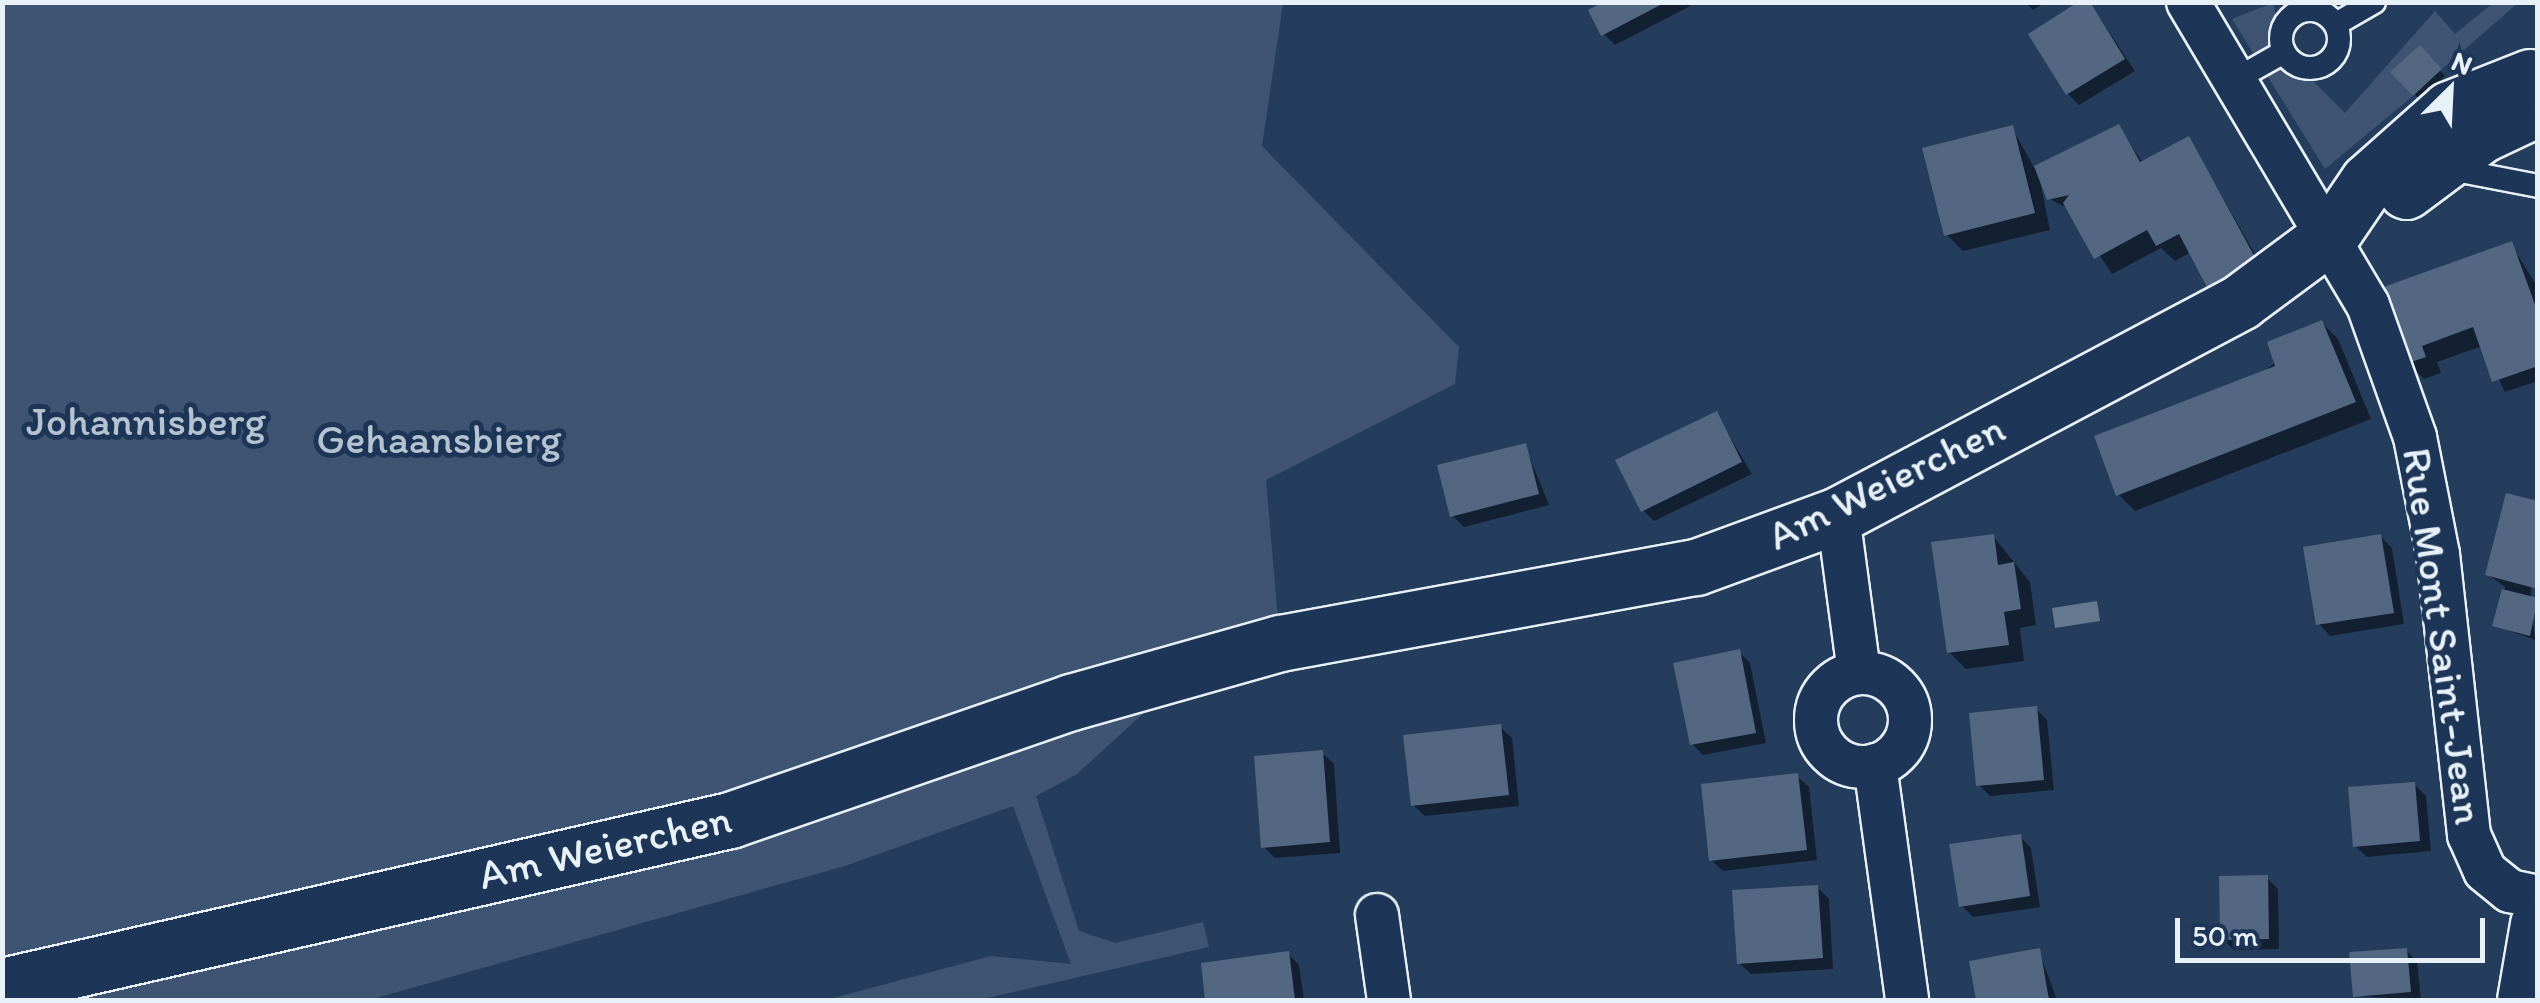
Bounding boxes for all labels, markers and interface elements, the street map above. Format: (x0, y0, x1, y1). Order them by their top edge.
north arrow (2400, 40, 2500, 140)
text: N (2447, 43, 2478, 82)
park label: Johannisberg (26, 396, 266, 446)
street label: Am Weierchen (1759, 403, 2013, 561)
park label: Gehaansbierg (316, 414, 562, 464)
street label: Rue Mont Saint-Jean (2392, 445, 2494, 827)
street label: Am Weierchen (473, 793, 737, 901)
scale bar (2180, 898, 2490, 960)
text: 50 m (2192, 917, 2258, 954)

